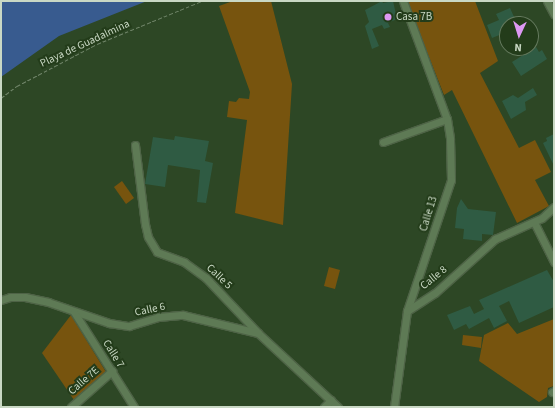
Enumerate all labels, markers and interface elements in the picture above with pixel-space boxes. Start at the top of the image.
place label: Casa 7B [396,10,432,24]
marker: Casa 7B [383,12,393,22]
north arrow [499,16,539,56]
street label: Playa de Guadalmina [38,17,132,71]
text: N [514,40,522,55]
street label: Calle 13 [417,195,441,233]
street label: Calle 5 [203,262,235,292]
street label: Calle 8 [418,263,450,293]
street label: Calle 6 [134,300,166,320]
street label: Calle 7 [99,338,127,370]
street label: Calle 7E [66,364,102,398]

